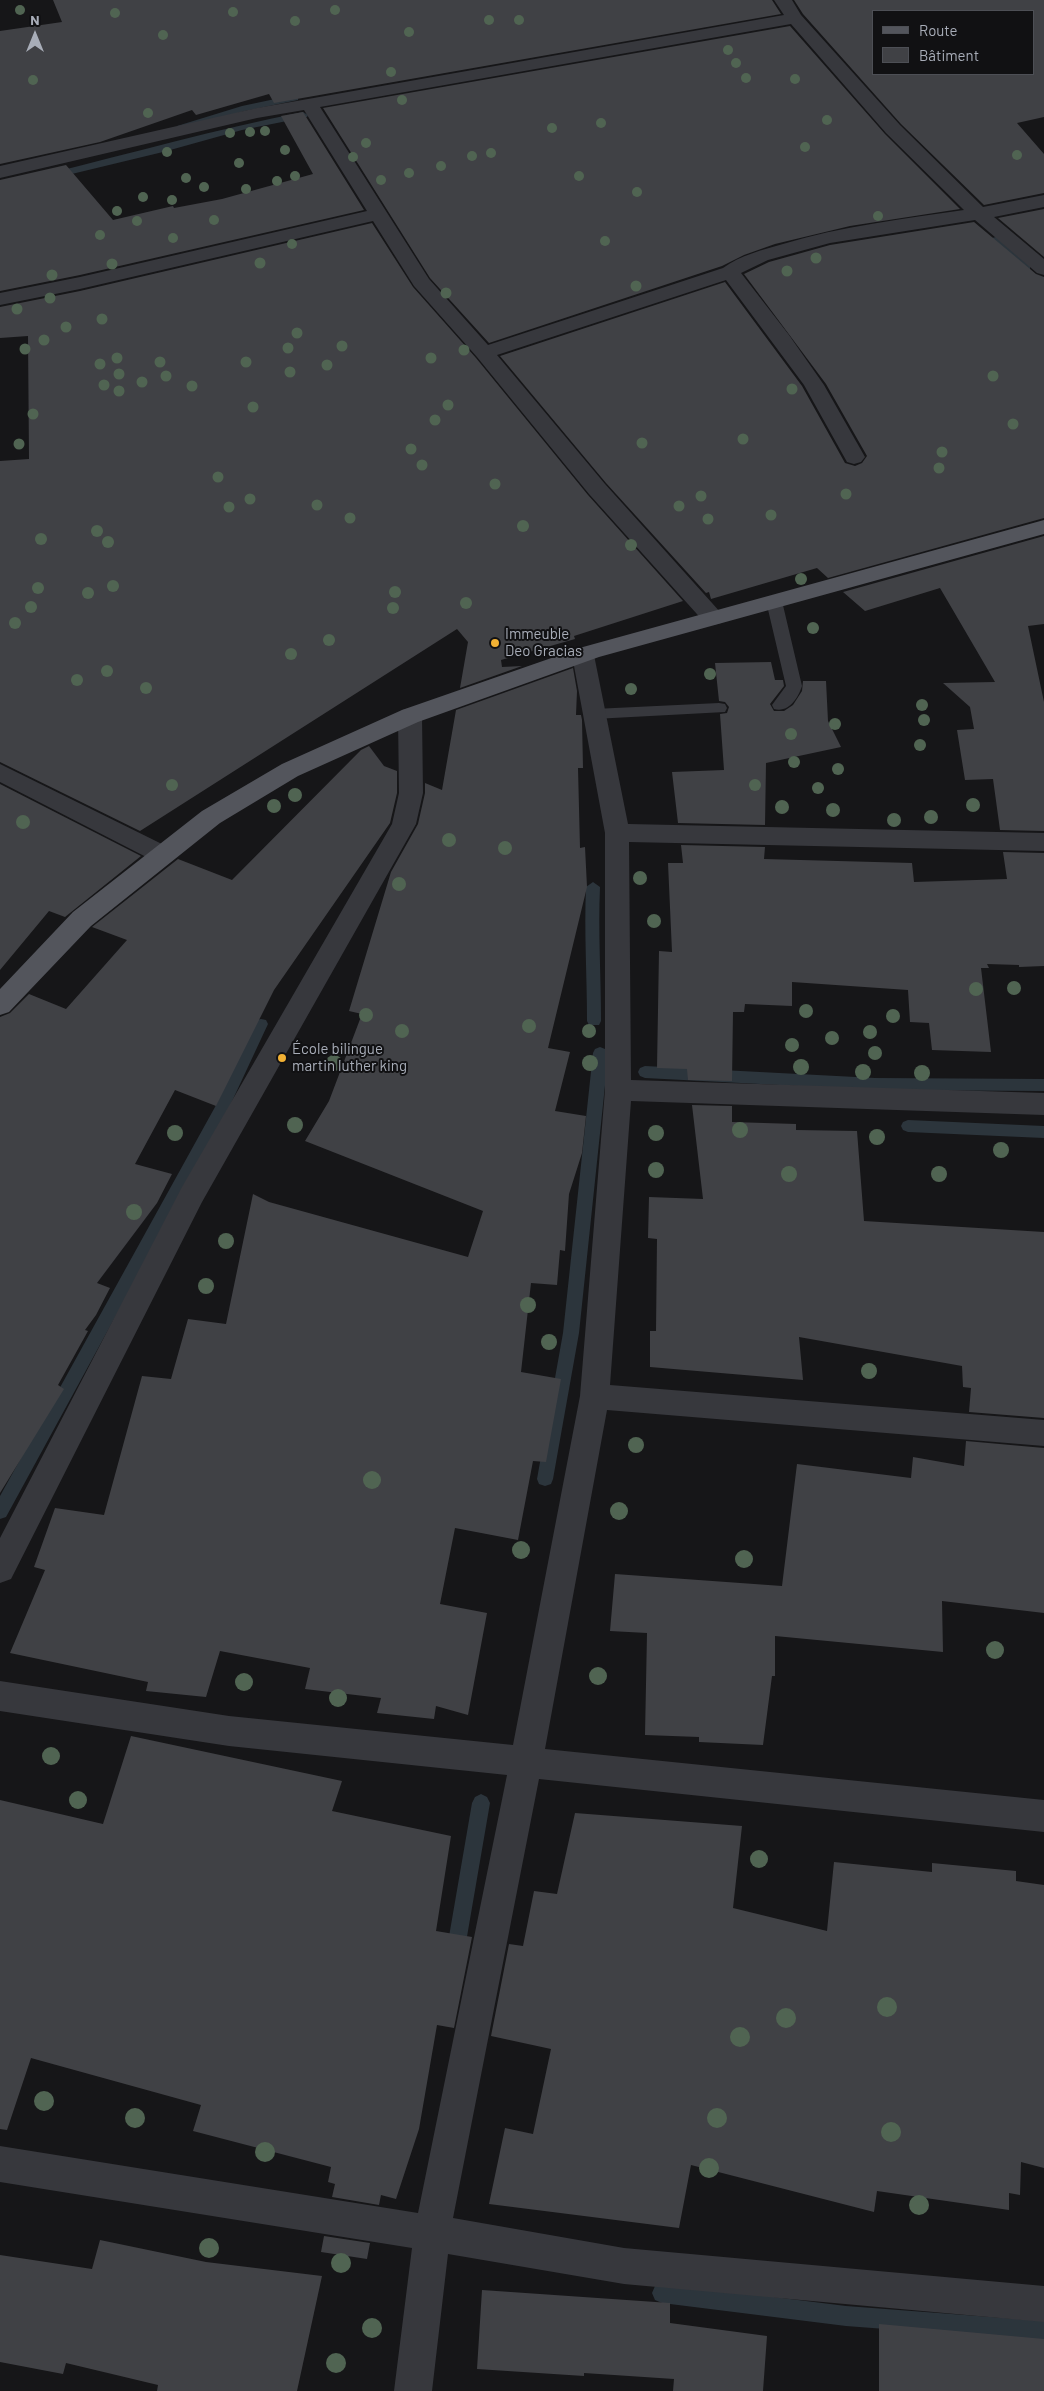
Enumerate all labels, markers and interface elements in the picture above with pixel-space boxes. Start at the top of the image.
north arrow [10,10,60,60]
legend [872,10,1034,75]
text: N [30,11,40,28]
text: Route [919,21,958,39]
text: Bâtiment [919,46,979,64]
place label: Immeuble Deo Gracias [505,625,582,660]
marker: Immeuble Deo Gracias [489,637,501,649]
place label: École bilingue martin luther king [292,1040,407,1075]
marker: École bilingue martin luther king [276,1052,288,1064]

